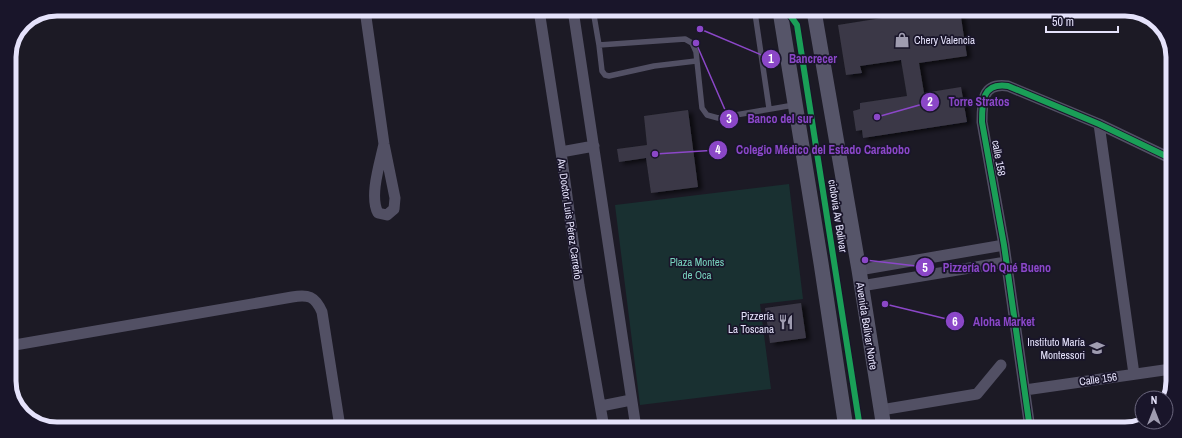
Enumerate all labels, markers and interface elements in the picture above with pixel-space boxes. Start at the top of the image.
scale bar [1046,8,1118,34]
text: 50 m [1052,14,1074,30]
shop icon: Chery Valencia [893,31,911,49]
place label: Chery Valencia [914,33,975,47]
callout: Bancrecer [761,47,845,71]
text: 1 [768,51,774,67]
text: Bancrecer [789,51,837,67]
callout: Torre Stratos [920,90,1017,114]
text: 2 [927,94,933,110]
text: Torre Stratos [948,94,1010,110]
callout: Banco del sur [719,107,821,131]
text: 3 [726,111,732,127]
text: Banco del sur [747,111,813,127]
callout: Colegio Médico del Estado Carabobo [708,138,918,162]
street label: calle 158 [989,139,1009,177]
text: 4 [715,142,721,158]
text: Colegio Médico del Estado Carabobo [736,142,910,158]
street label: Av. Doctor Luis Pérez Carreño [554,157,585,280]
street label: ciclovia Av Bolivar [825,179,851,253]
park label: Plaza Montes de Oca [670,255,725,282]
callout: Pizzería Oh Qué Bueno [915,255,1059,279]
text: 5 [922,260,928,276]
text: Pizzería Oh Qué Bueno [943,260,1051,276]
street label: Avenida Bolívar Norte [853,280,881,371]
place label: Pizzería La Toscana [728,309,774,336]
callout: Aloha Market [945,309,1043,333]
restaurant icon: Pizzería La Toscana [777,313,795,331]
text: 6 [952,314,958,330]
text: Aloha Market [973,314,1036,330]
place label: Instituto María Montessori [1027,335,1085,362]
school or university icon: Instituto María Montessori [1088,339,1106,357]
street label: Calle 156 [1078,369,1118,389]
north arrow [1134,390,1174,430]
text: N [1151,393,1157,407]

